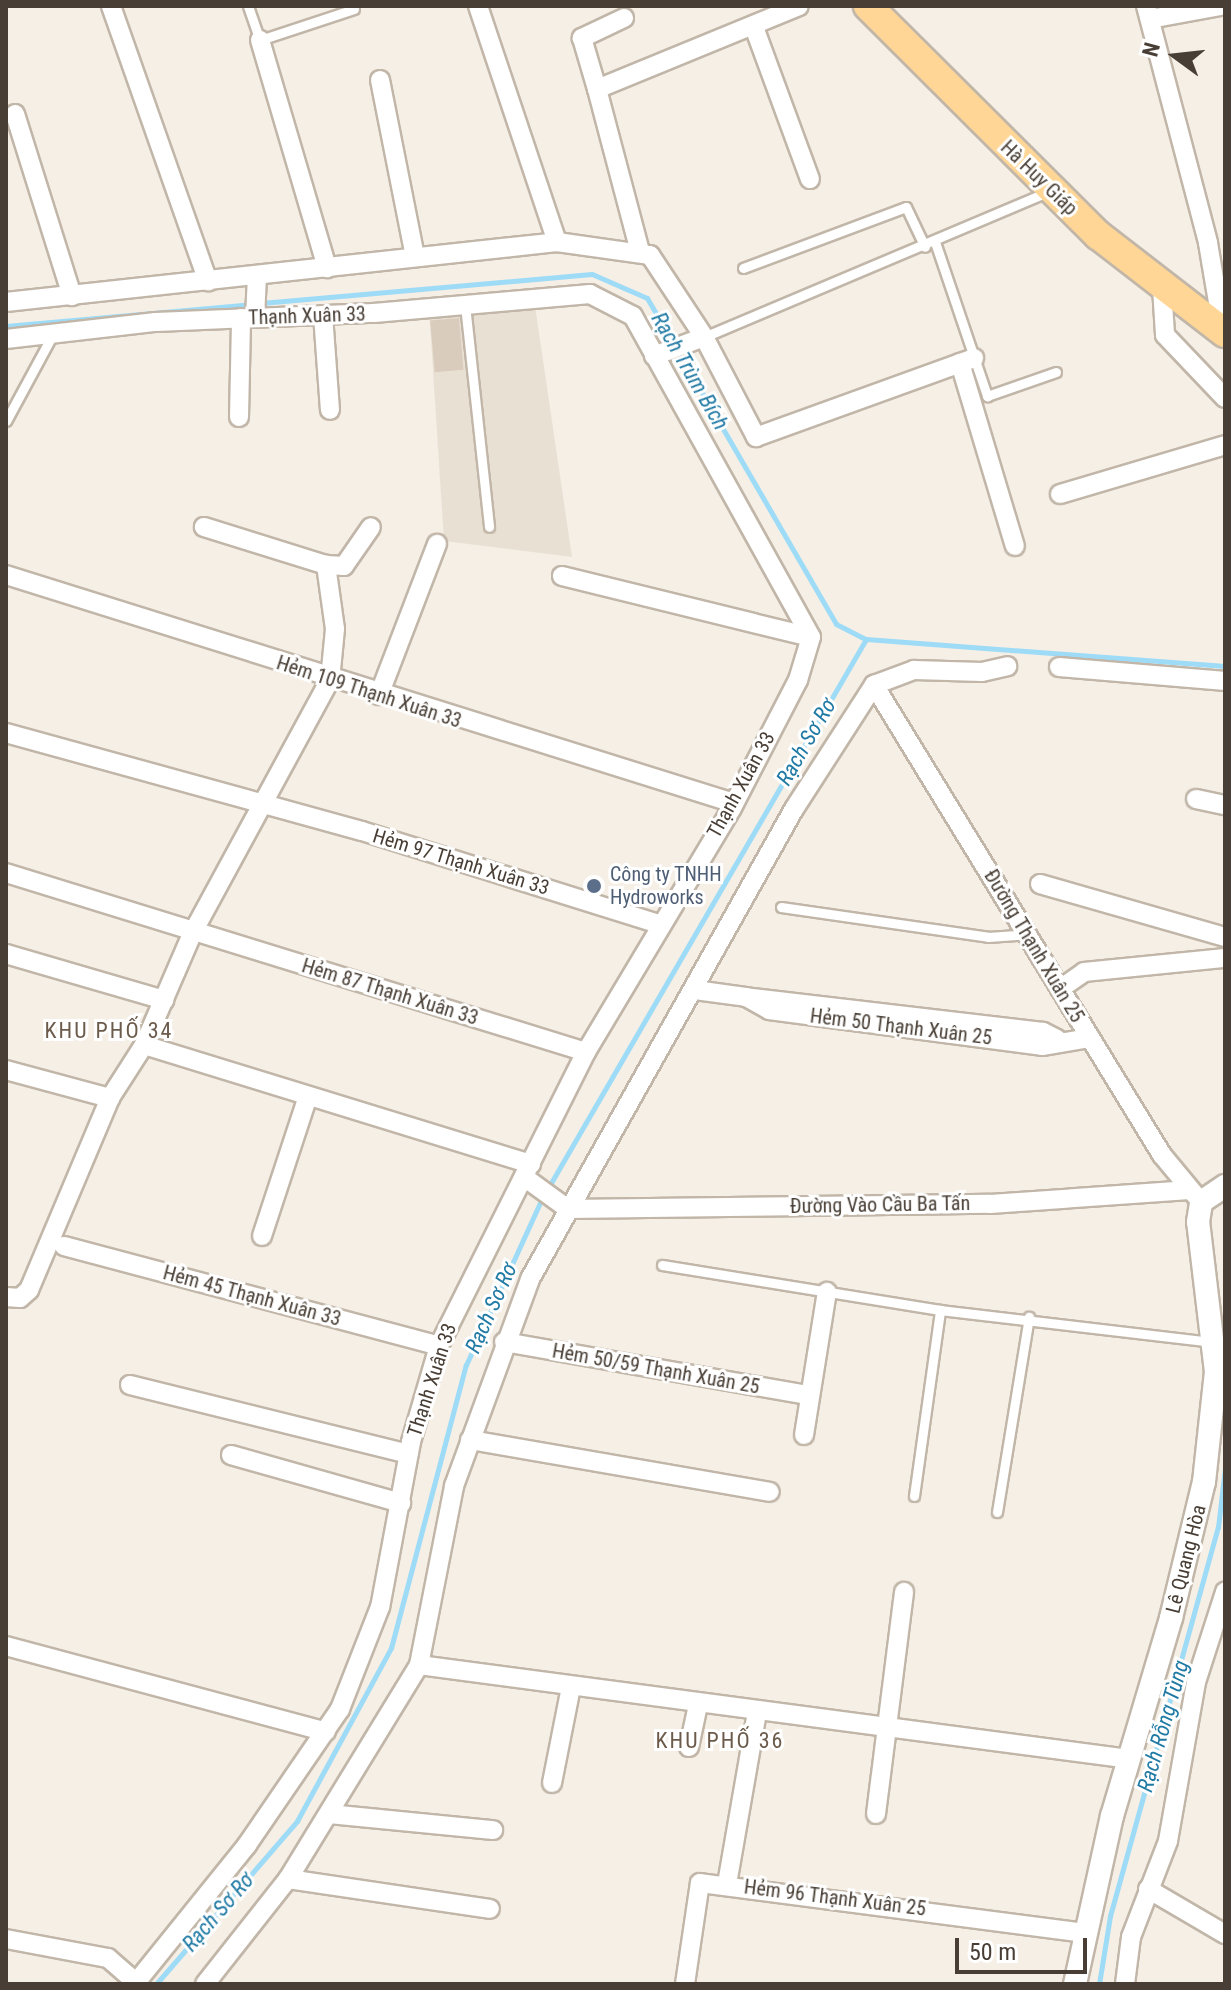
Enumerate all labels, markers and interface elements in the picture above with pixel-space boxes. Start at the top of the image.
north arrow [1135,16,1215,96]
text: N [1138,40,1165,59]
street label: Hà Huy Giáp [996,136,1082,220]
street label: Thạnh Xuân 33 [248,302,366,330]
water label: Rạch Trùm Bích [646,307,734,435]
street label: Hẻm 109 Thạnh Xuân 33 [273,651,465,733]
water label: Rạch Sơ Rơ [771,694,841,790]
street label: Thạnh Xuân 33 [702,728,780,842]
street label: Hẻm 97 Thạnh Xuân 33 [370,824,552,900]
place label: Công ty TNHH Hydroworks [610,862,722,909]
street label: Đường Thạnh Xuân 25 [979,865,1089,1027]
marker: Công ty TNHH Hydroworks [585,877,603,895]
street label: Hẻm 87 Thạnh Xuân 33 [299,954,481,1030]
street label: Hẻm 50 Thạnh Xuân 25 [809,1004,993,1050]
district label: KHU PHỐ 34 [45,1018,173,1044]
street label: Đường Vào Cầu Ba Tấn [789,1191,971,1219]
water label: Rạch Sơ Rơ [460,1259,522,1357]
street label: Hẻm 45 Thạnh Xuân 33 [160,1261,344,1331]
street label: Thạnh Xuân 33 [402,1320,462,1440]
street label: Hẻm 50/59 Thạnh Xuân 25 [550,1339,762,1399]
street label: Lê Quang Hòa [1161,1502,1211,1616]
water label: Rạch Rỗng Tùng [1132,1657,1194,1795]
district label: KHU PHỐ 36 [656,1728,784,1754]
water label: Rạch Sơ Rơ [177,1867,259,1957]
street label: Hẻm 96 Thạnh Xuân 25 [743,1875,927,1921]
scale bar [959,1922,1091,1972]
text: 50 m [969,1938,1016,1966]

